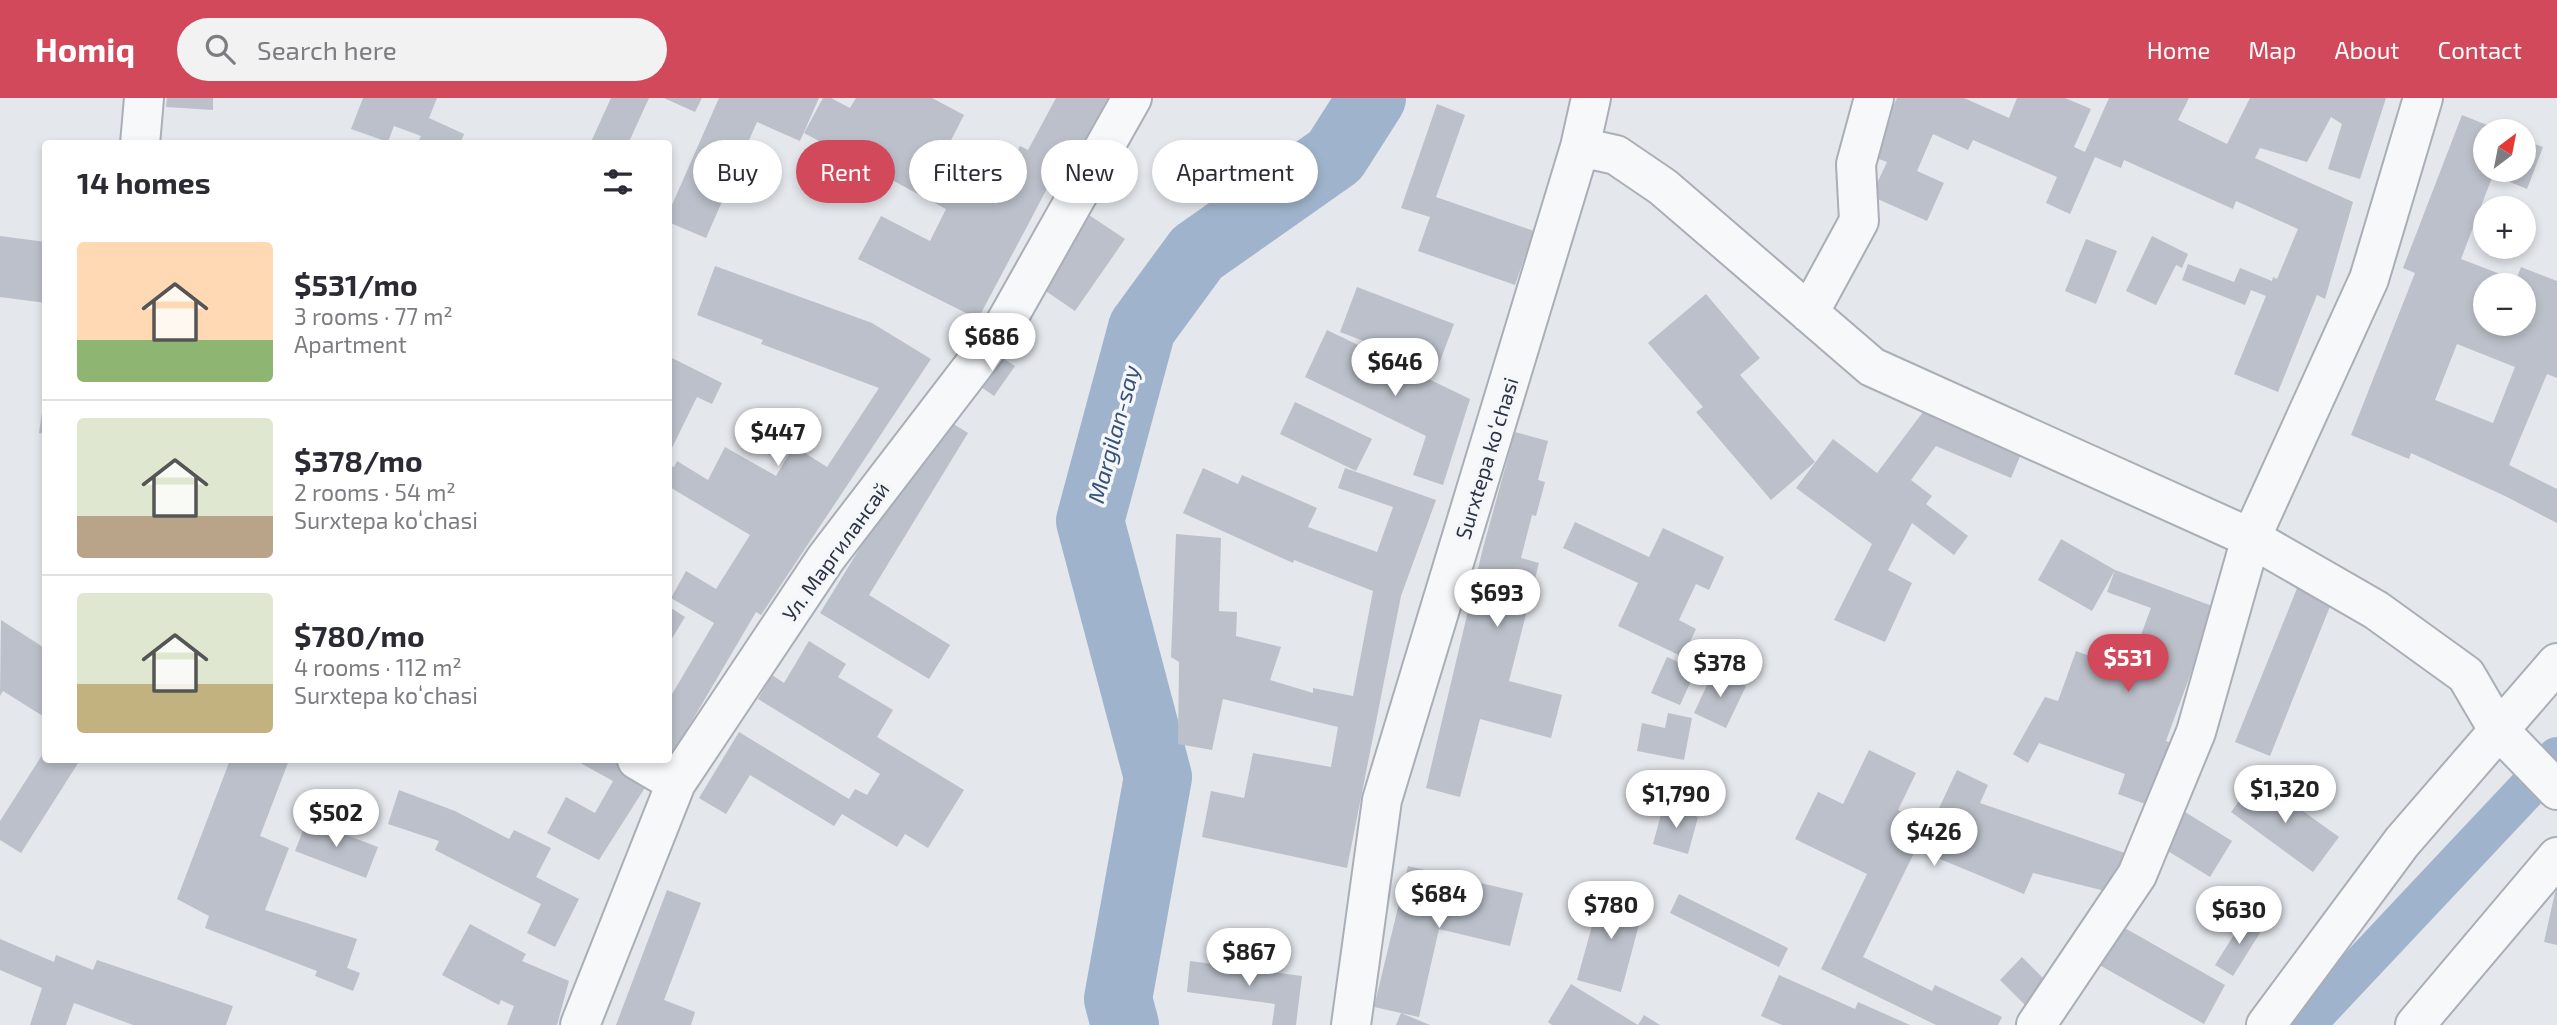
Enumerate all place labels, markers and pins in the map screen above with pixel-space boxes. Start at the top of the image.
pin: $686 [951,314,1033,373]
pin: $646 [1354,338,1436,398]
pin: $447 [737,408,819,468]
pin: $693 [1456,570,1538,629]
pin: $531 [2087,634,2169,694]
pin: $378 [1679,640,1761,699]
pin: $1,320 [2228,766,2342,825]
pin: $1,790 [1619,770,1733,830]
pin: $502 [295,790,377,849]
pin: $426 [1893,808,1975,868]
pin: $684 [1398,870,1480,930]
pin: $780 [1570,882,1652,941]
pin: $630 [2198,886,2280,946]
pin: $867 [1208,928,1290,988]

